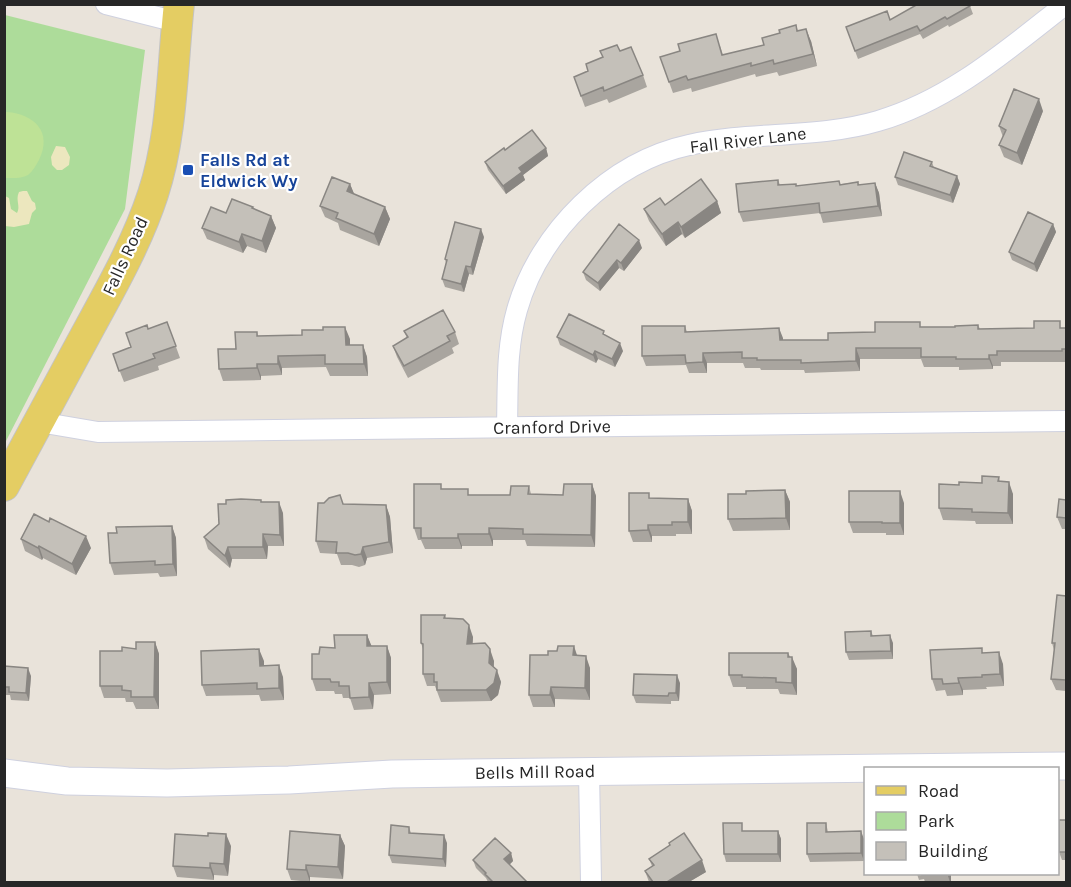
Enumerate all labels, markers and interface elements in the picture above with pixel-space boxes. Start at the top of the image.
street label: Fall River Lane [689,122,807,158]
place label: Falls Rd at Eldwick Wy [200,149,297,192]
marker: Falls Rd at Eldwick Wy [181,163,195,177]
street label: Falls Road [97,213,153,299]
street label: Cranford Drive [493,415,611,439]
street label: Bells Mill Road [474,760,596,784]
legend [864,767,1059,875]
text: Road [918,780,959,802]
text: Park [918,810,955,832]
text: Building [918,840,988,862]

